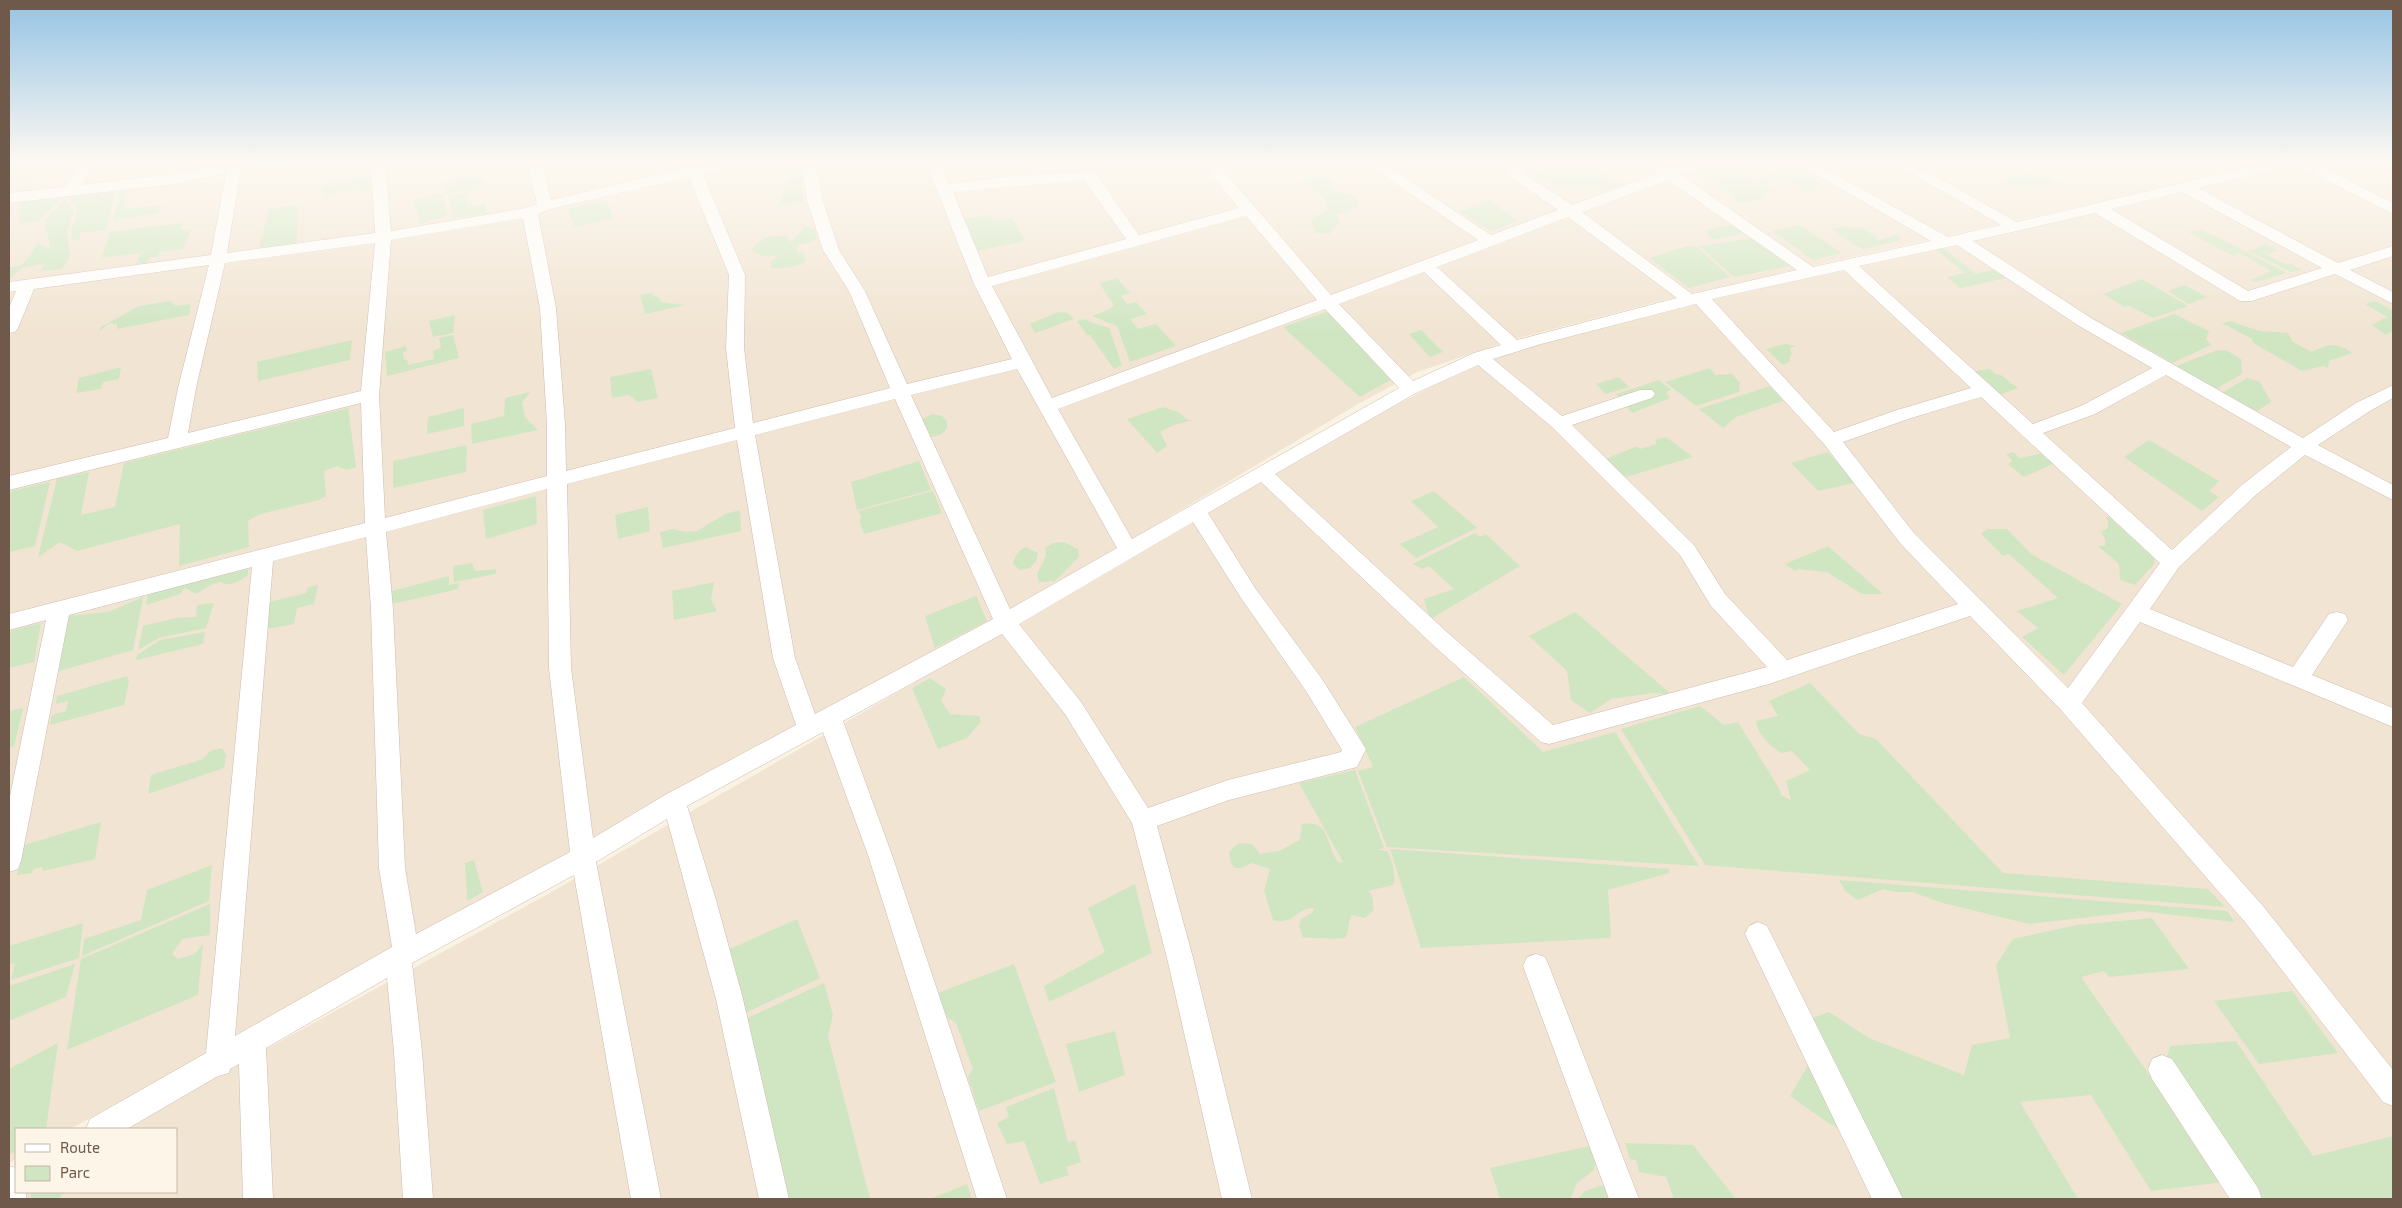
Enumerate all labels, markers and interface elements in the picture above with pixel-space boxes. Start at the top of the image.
legend [15,1128,178,1193]
text: Route [60,1138,100,1156]
text: Parc [60,1163,90,1181]

